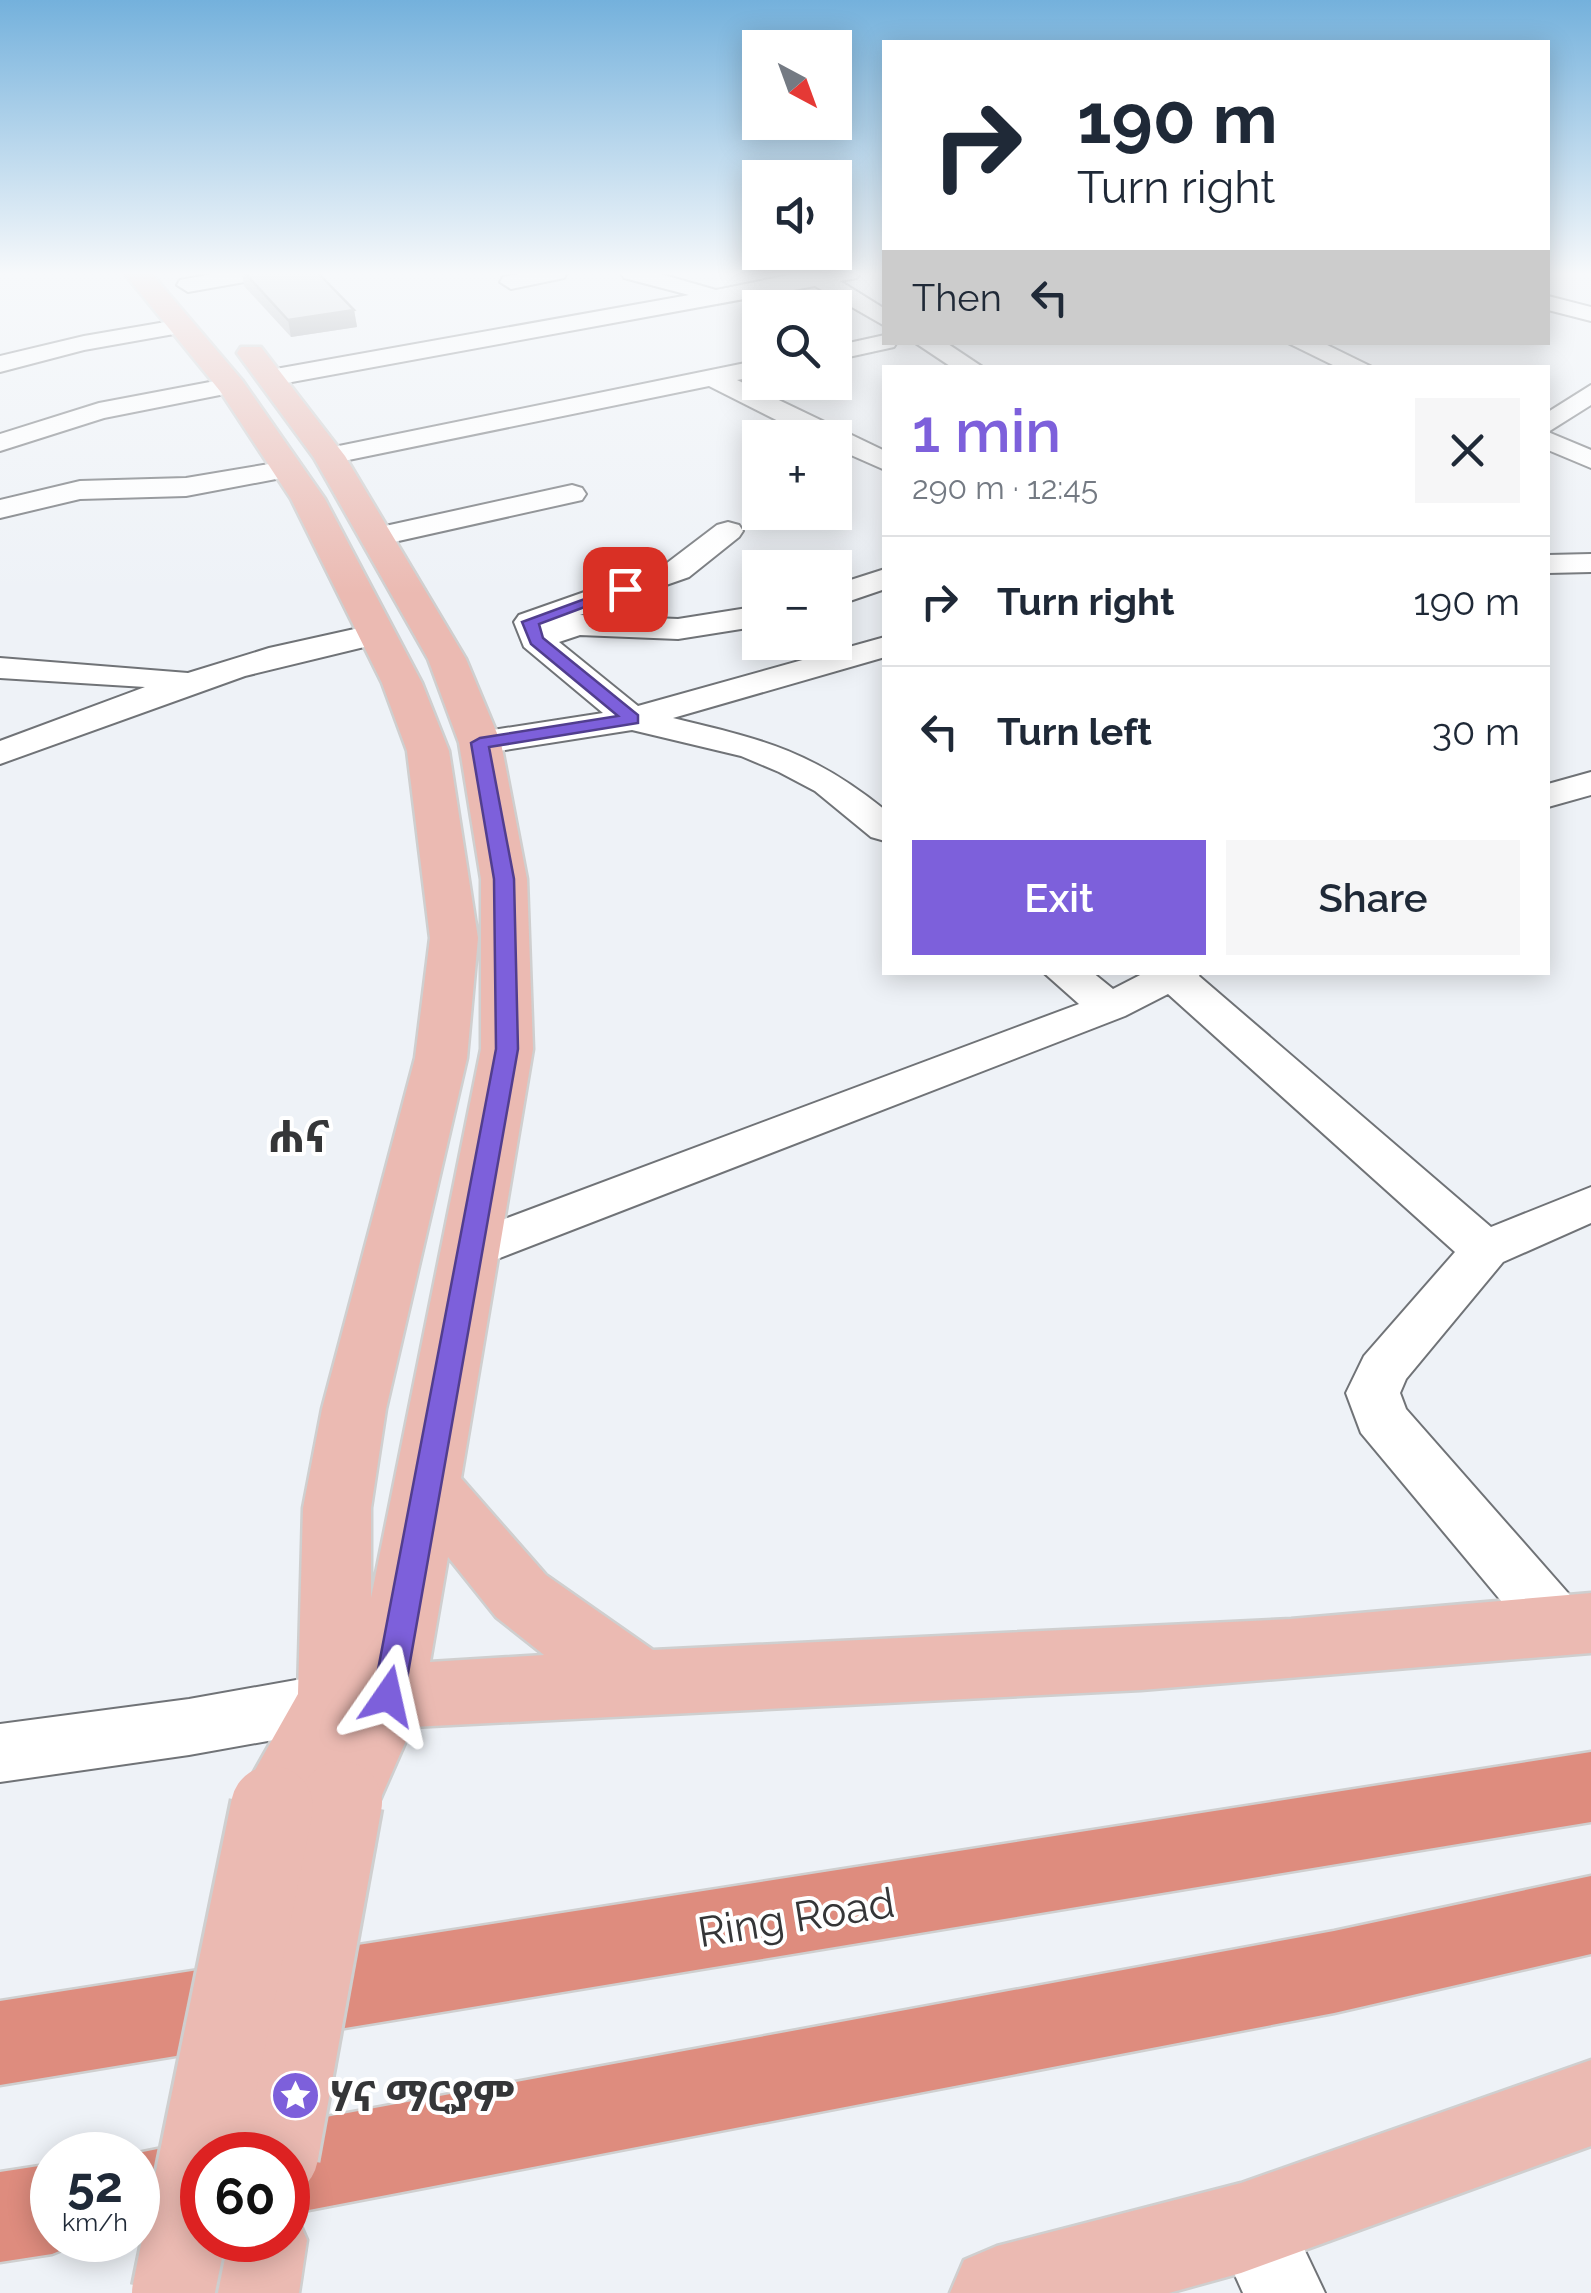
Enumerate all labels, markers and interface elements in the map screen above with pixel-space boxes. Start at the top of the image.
north arrow [742,30,852,140]
map controls [742,30,852,660]
text: 190 m [1077,77,1278,159]
icon: right [912,80,1042,210]
button: sound [742,160,852,270]
text: Turn right [1077,161,1275,214]
icon: left [1022,270,1077,325]
text: Then [912,275,1002,320]
button: search [742,290,852,400]
text: 1 min [912,396,1061,466]
button: close [1415,398,1520,503]
button: + [742,420,852,530]
text: 290 m · 12:45 [912,469,1098,506]
pin [583,547,668,632]
button: − [742,550,852,660]
icon: arrive [598,562,653,617]
icon: right [912,574,967,629]
text: Turn right [997,579,1174,624]
text: 190 m [1414,579,1520,624]
icon: left [912,704,967,759]
text: Turn left [997,709,1152,754]
text: 30 m [1432,709,1520,754]
button: Exit [912,840,1206,955]
button: Share [1226,840,1520,955]
district label: ሐና [268,1110,330,1163]
position arrow [336,1644,440,1748]
street label: Ring Road [694,1878,898,1957]
place icon: ሃና ማርያም [269,2070,321,2122]
place label: ሃና ማርያም [330,2072,515,2121]
speed limit sign: 60 [180,2132,310,2262]
text: 52 [67,2155,123,2214]
text: km/h [62,2207,128,2237]

